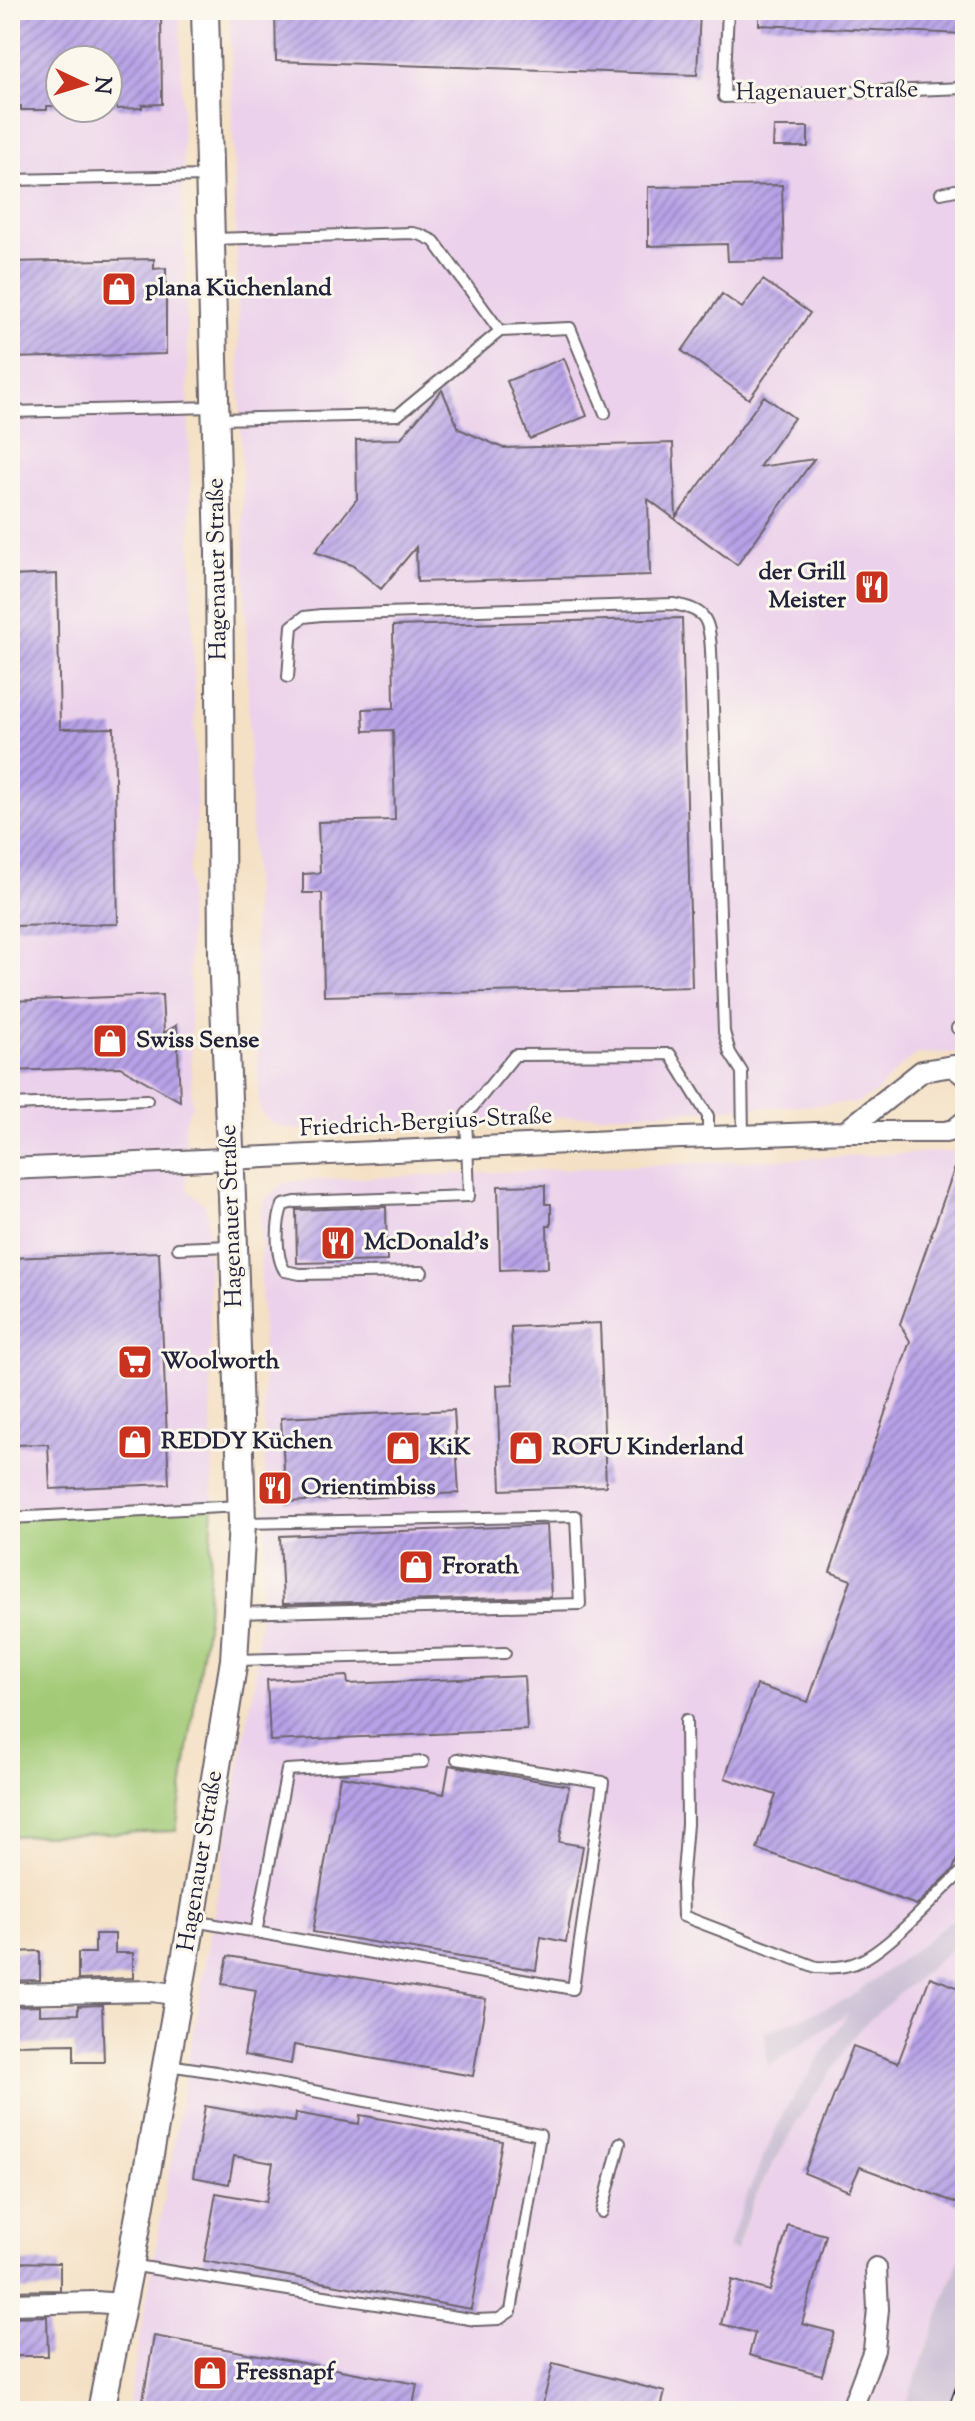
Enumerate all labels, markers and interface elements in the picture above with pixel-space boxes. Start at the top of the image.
north arrow [44,44,124,124]
street label: Hagenauer Straße [735,73,919,111]
text: N [84,75,118,95]
shop icon: plana Küchenland [100,270,138,308]
place label: plana Küchenland [145,272,332,306]
street label: Hagenauer Straße [199,477,237,661]
place label: der Grill Meister [759,556,847,618]
restaurant icon: der Grill Meister [853,568,891,606]
shop icon: Swiss Sense [91,1022,129,1060]
place label: Swiss Sense [136,1024,259,1058]
street label: Friedrich-Bergius-Straße [299,1099,553,1147]
street label: Hagenauer Straße [212,1124,252,1308]
restaurant icon: McDonald's [319,1224,357,1262]
place label: McDonald's [364,1226,489,1260]
supermarket icon: Woolworth [116,1343,154,1381]
place label: Woolworth [161,1345,280,1379]
shop icon: REDDY Küchen [116,1423,154,1461]
place label: REDDY Küchen [161,1425,333,1459]
shop icon: KiK [384,1429,422,1467]
shop icon: ROFU Kinderland [507,1429,545,1467]
place label: KiK [429,1431,471,1465]
place label: ROFU Kinderland [552,1431,744,1465]
restaurant icon: Orientimbiss [256,1469,294,1507]
place label: Orientimbiss [301,1471,436,1505]
shop icon: Frorath [397,1548,435,1586]
place label: Frorath [442,1550,520,1584]
street label: Hagenauer Straße [170,1768,232,1954]
shop icon: Fressnapf [191,2354,229,2392]
place label: Fressnapf [236,2356,336,2390]

